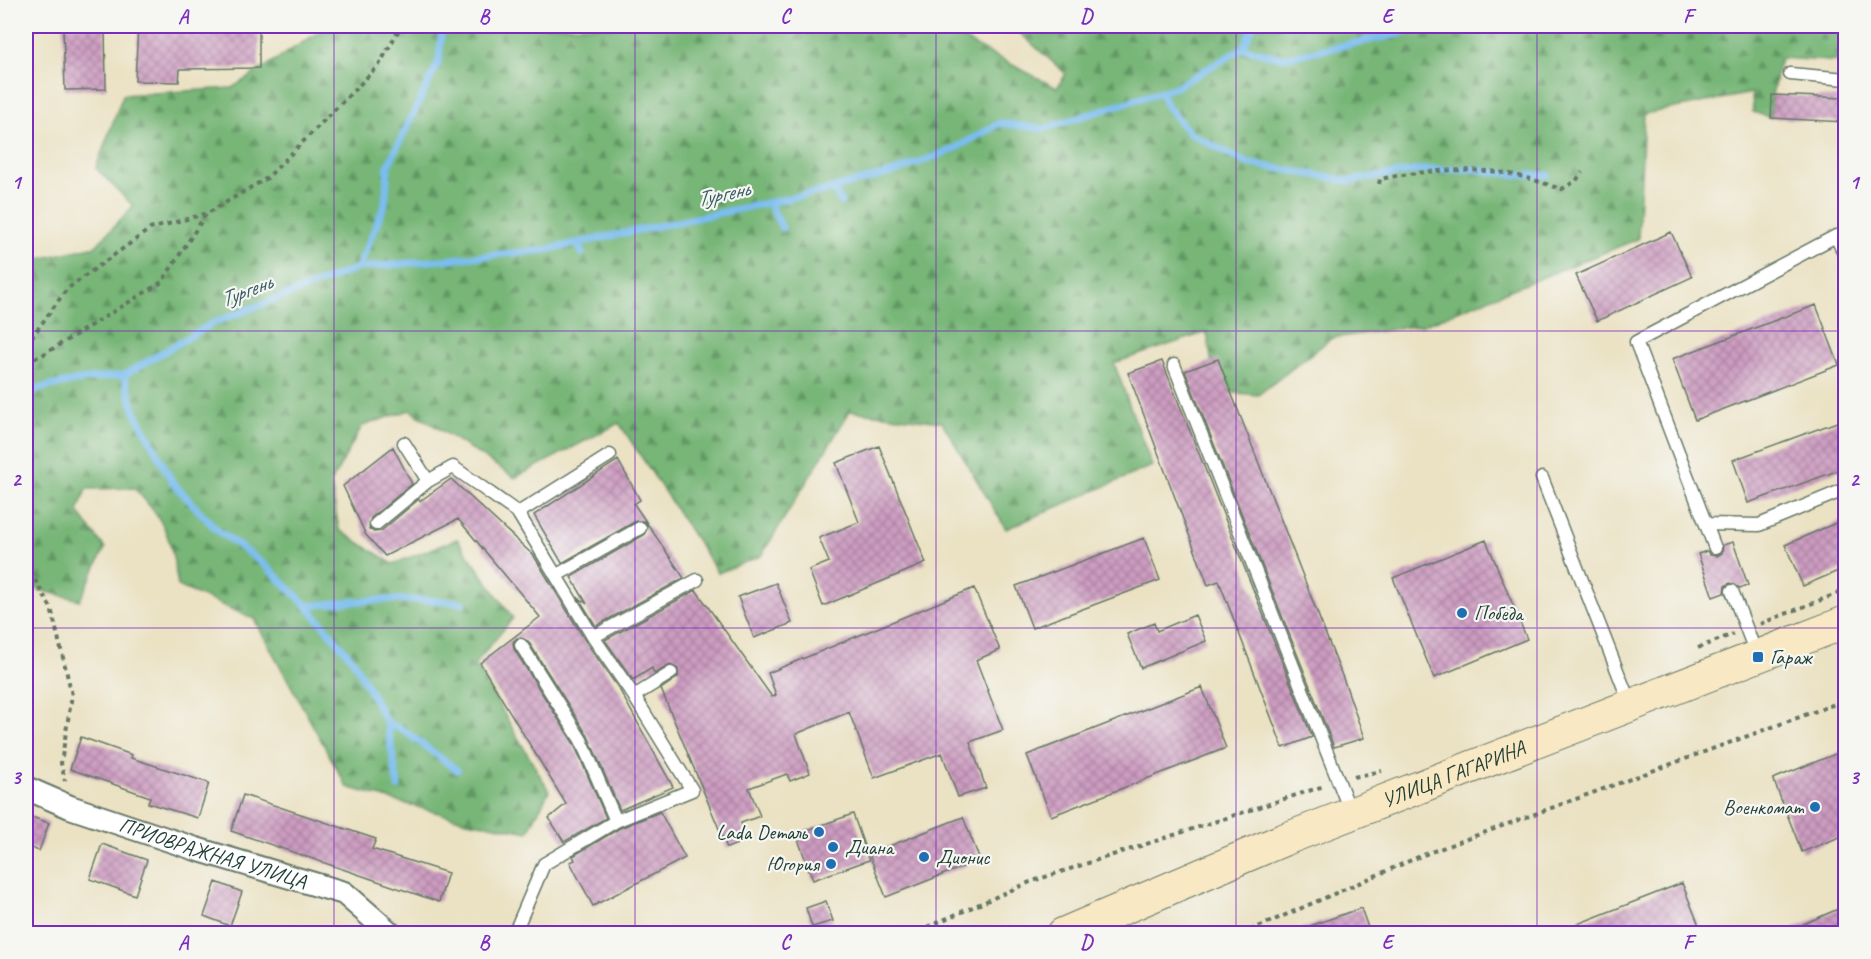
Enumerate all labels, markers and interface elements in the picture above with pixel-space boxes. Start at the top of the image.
text: A [178,4,190,29]
text: B [479,4,491,29]
text: C [780,4,792,29]
text: D [1080,4,1094,29]
text: E [1382,4,1396,29]
text: F [1683,4,1697,29]
text: 1 [12,170,23,195]
text: 1 [1850,170,1861,195]
water label: Тургень [694,174,754,213]
water label: Тургень [216,268,278,314]
text: 2 [12,467,23,492]
text: 2 [1850,467,1861,492]
place label: Победа [1474,600,1525,626]
marker: Победа [1455,606,1469,620]
place label: Гараж [1770,644,1814,670]
marker: Гараж [1751,650,1765,664]
street label: УЛИЦА ГАГАРИНА [1378,734,1530,813]
text: 3 [12,765,23,790]
text: 3 [1850,765,1861,790]
place label: Военкомат [1723,794,1804,820]
marker: Военкомат [1808,800,1822,814]
street label: ПРИОВРАЖНАЯ УЛИЦА [116,811,310,894]
place label: Lada Dеталь [716,819,809,845]
marker: Lada Dеталь [812,825,826,839]
place label: Диана [845,834,896,860]
marker: Диана [826,840,840,854]
place label: Дионис [936,844,991,870]
marker: Дионис [917,850,931,864]
place label: Югория [767,851,821,877]
marker: Югория [824,857,838,871]
text: A [178,930,190,955]
text: B [479,930,491,955]
text: C [780,930,792,955]
text: D [1080,930,1094,955]
text: E [1382,930,1396,955]
text: F [1683,930,1697,955]

